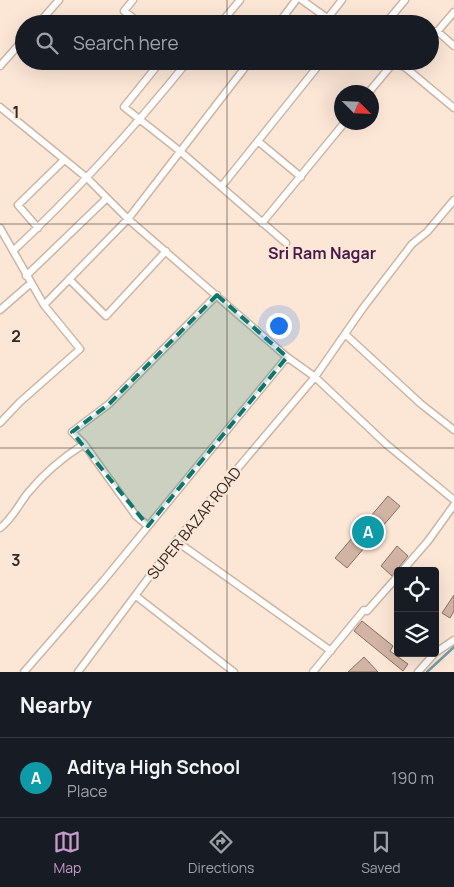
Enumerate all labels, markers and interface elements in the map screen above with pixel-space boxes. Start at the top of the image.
search box [15,15,439,70]
icon: search [33,29,61,57]
text: Search here [73,30,179,56]
north arrow [334,85,379,130]
text: 1 [12,101,20,123]
district label: Sri Ram Nagar [268,242,376,264]
your location [266,313,292,339]
text: 2 [11,325,21,347]
street label: SUPER BAZAR ROAD [142,462,246,584]
pin: A [352,513,384,551]
text: 3 [11,549,21,571]
map controls [394,567,439,657]
button: locate [394,567,439,612]
button: layers [394,612,439,657]
text: Nearby [20,691,92,719]
text: Aditya High School [67,754,240,780]
text: A [31,767,41,789]
text: 190 m [391,767,434,789]
text: Place [67,780,107,802]
tab: Map [53,828,81,877]
tab: Directions [188,828,254,877]
tab: Saved [361,828,401,877]

